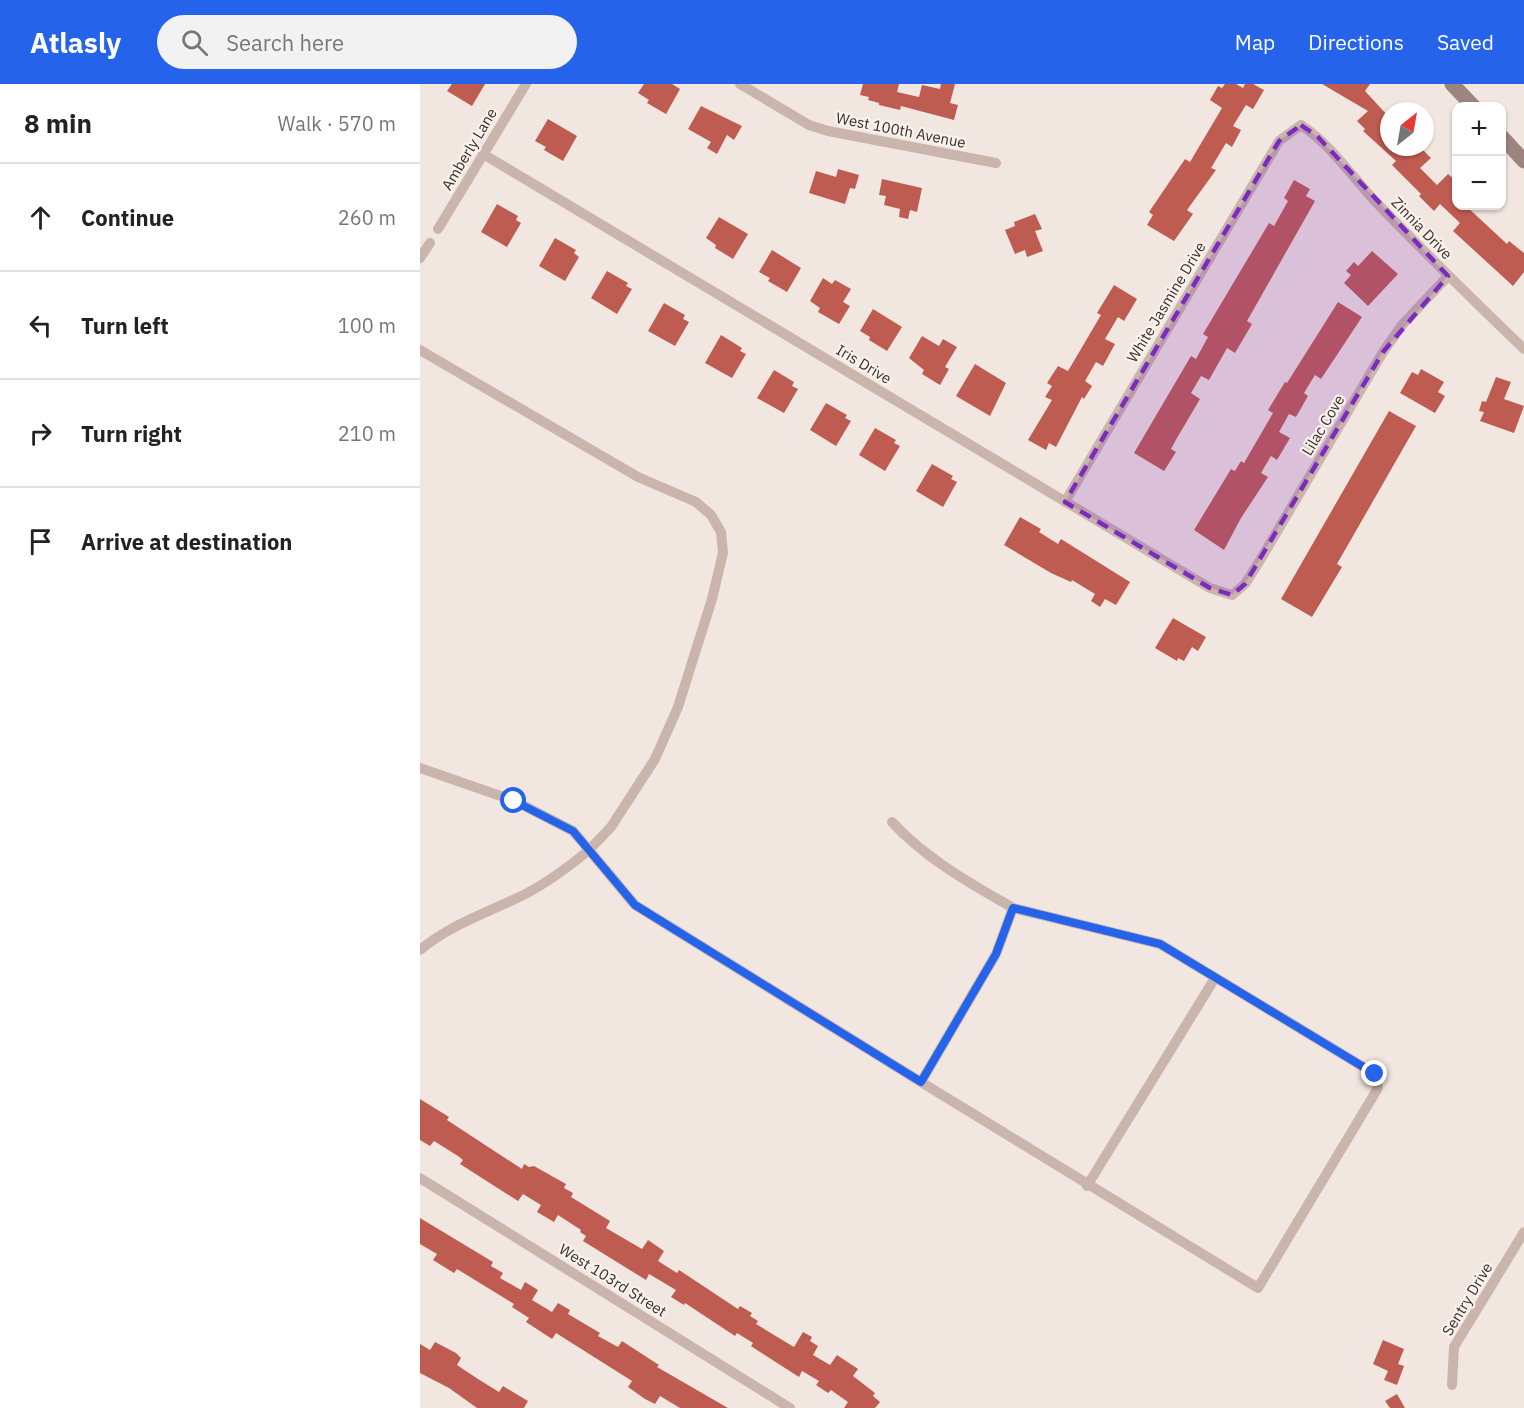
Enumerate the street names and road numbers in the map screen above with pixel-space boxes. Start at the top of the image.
street label: Amberly Lane [437,105,501,193]
street label: West 100th Avenue [834,108,968,152]
street label: Zinnia Drive [1388,193,1456,263]
street label: White Jasmine Drive [1122,238,1210,366]
street label: Iris Drive [833,340,895,388]
street label: Lilac Cove [1297,391,1349,459]
street label: West 103rd Street [556,1239,670,1321]
street label: Sentry Drive [1438,1259,1496,1339]

